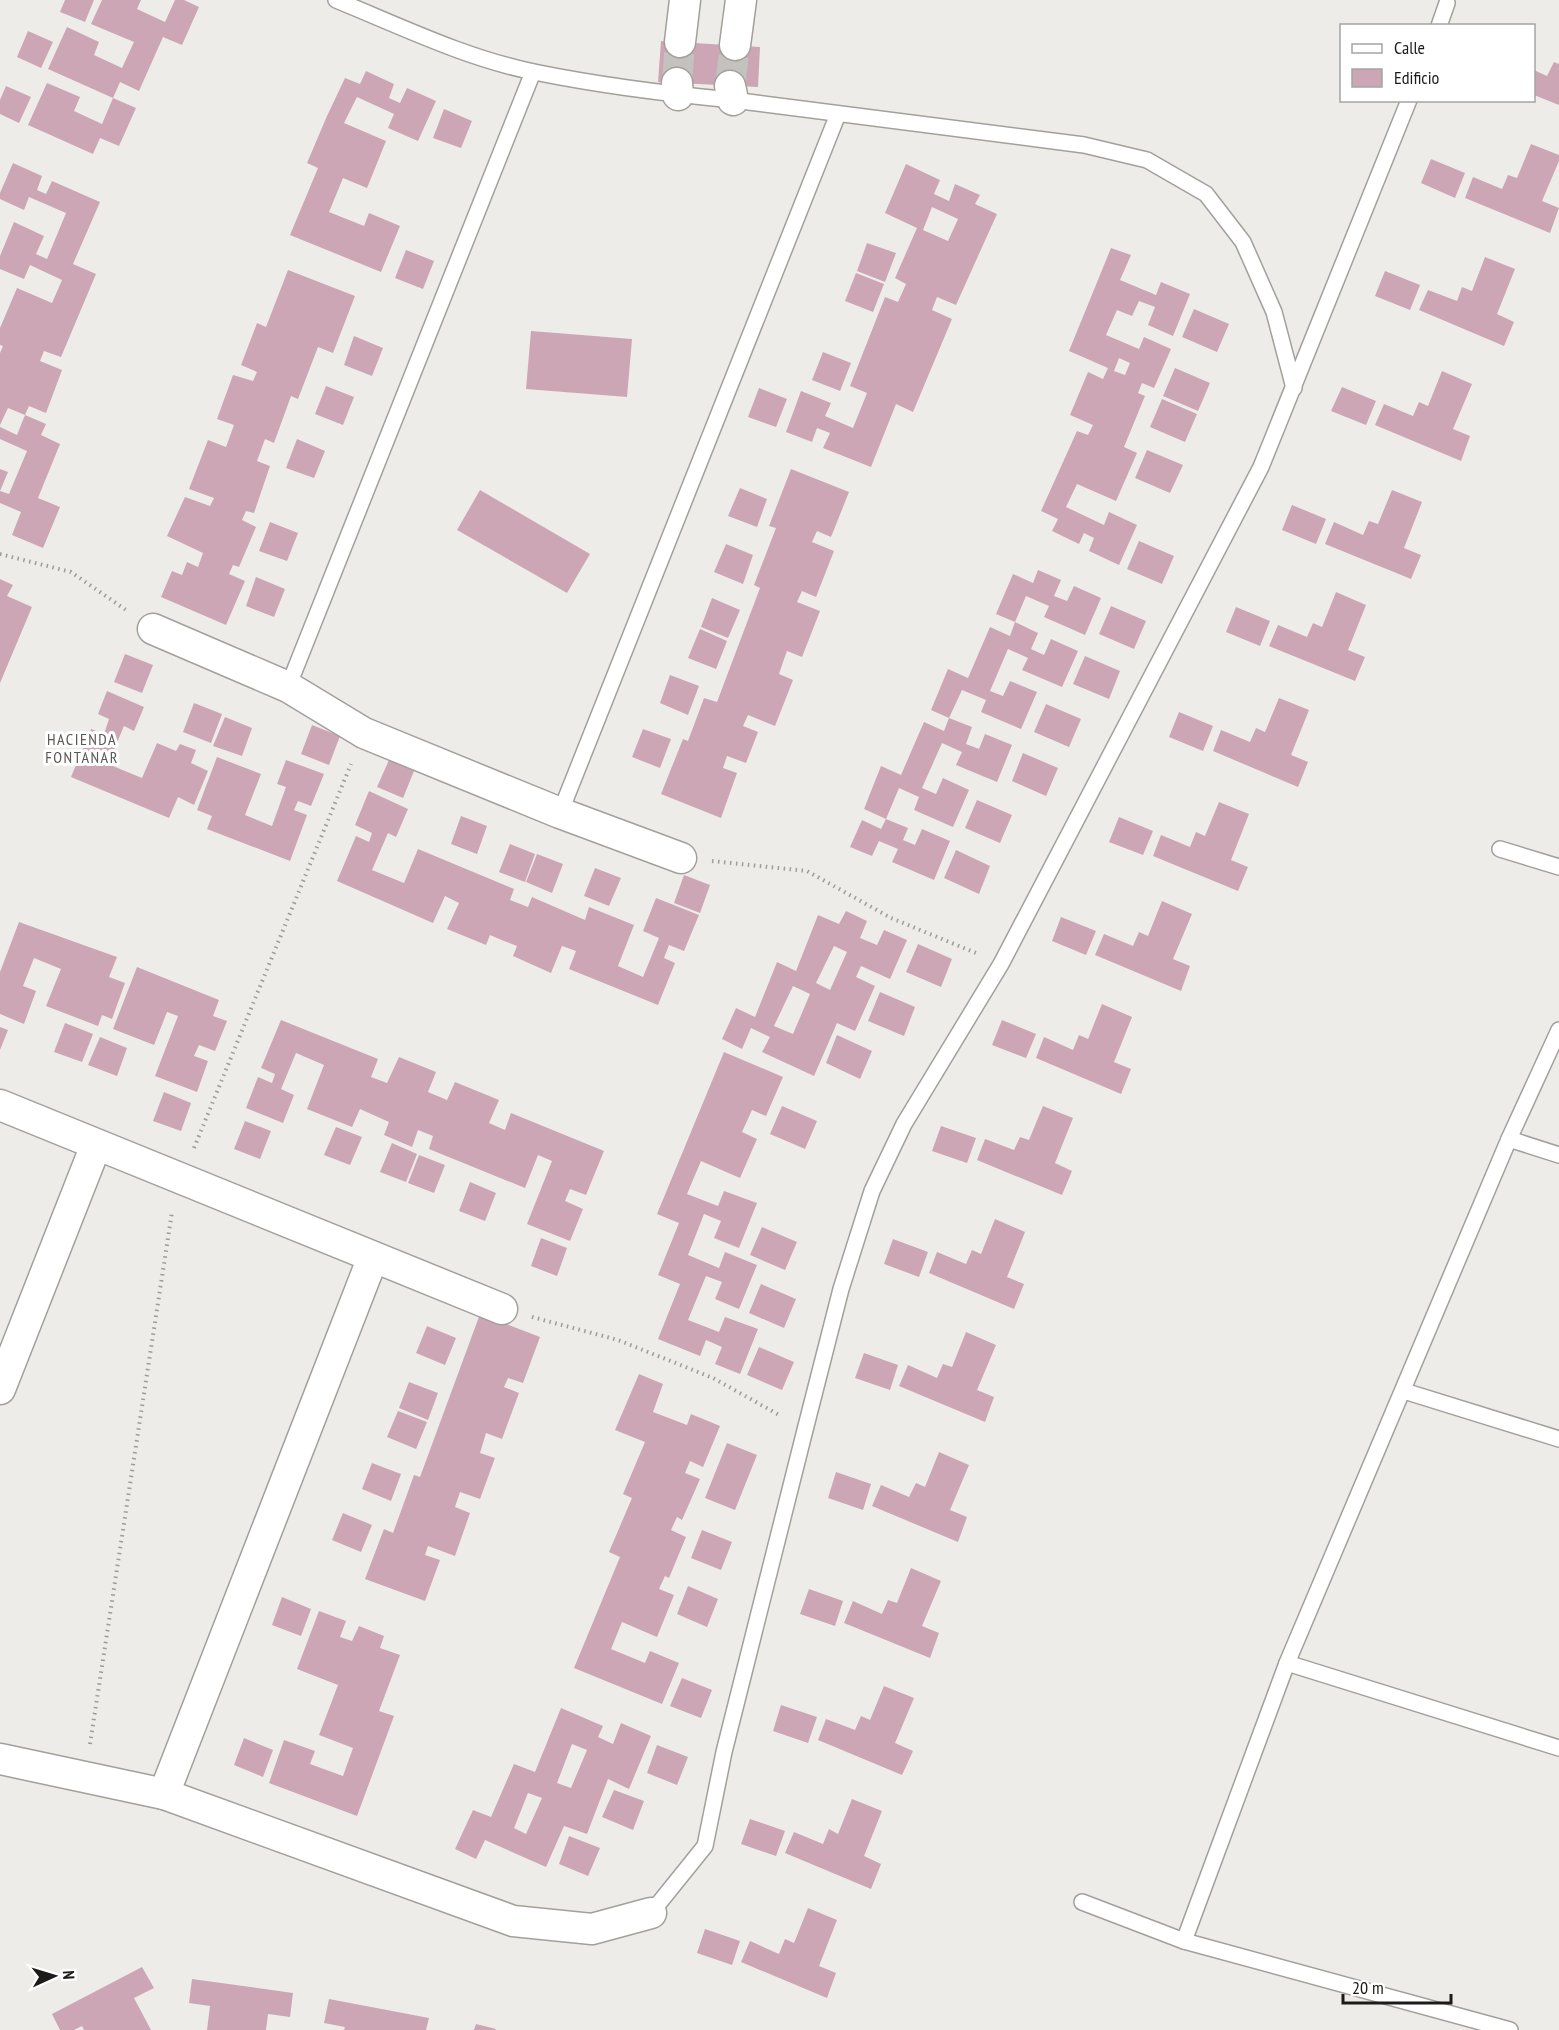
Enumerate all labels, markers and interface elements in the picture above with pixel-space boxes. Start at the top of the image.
legend [1340,24,1535,102]
text: Calle [1394,36,1425,59]
text: Edificio [1394,66,1440,89]
district label: HACIENDA FONTANAR [45,729,119,767]
north arrow [24,1946,84,2006]
scale bar [1343,1967,1451,2005]
text: N [59,1970,79,1980]
text: 20 m [1352,1976,1384,1999]

